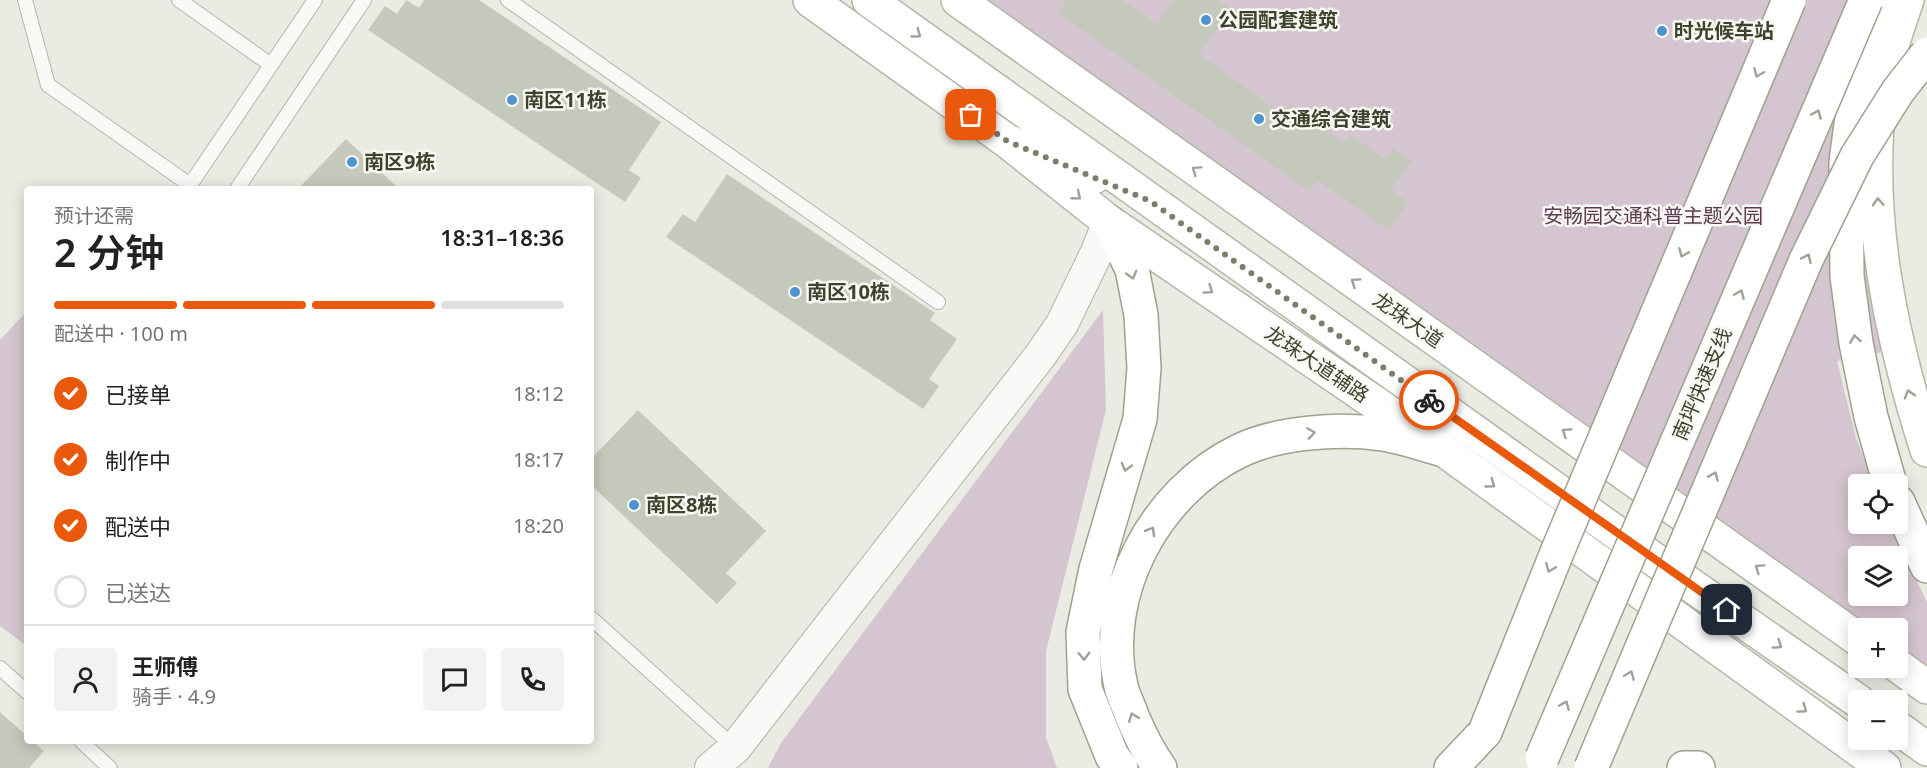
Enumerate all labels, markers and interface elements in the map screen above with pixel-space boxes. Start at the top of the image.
place label: 公园配套建筑 [1218,6,1338,33]
marker: 公园配套建筑 [1199,13,1213,27]
place label: 时光候车站 [1674,17,1774,44]
marker: 时光候车站 [1655,24,1669,38]
one-way arrow [910,27,921,38]
one-way arrow [1753,67,1765,78]
place label: 南区11栋 [524,86,607,113]
pin [945,89,996,140]
marker: 南区11栋 [505,93,519,107]
icon: bag [954,98,987,131]
place label: 交通综合建筑 [1271,105,1391,132]
one-way arrow [1810,110,1822,121]
marker: 交通综合建筑 [1252,112,1266,126]
place label: 南区9栋 [364,148,435,175]
marker: 南区9栋 [345,155,359,169]
one-way arrow [1192,166,1203,177]
one-way arrow [1070,189,1081,200]
one-way arrow [1871,197,1884,206]
text: 预计还需 [54,202,134,229]
park label: 安畅园交通科普主题公园 [1543,202,1763,229]
text: 18:31–18:36 [440,222,564,252]
text: 2 分钟 [54,225,164,278]
one-way arrow [1678,247,1690,258]
one-way arrow [1799,254,1811,265]
one-way arrow [1125,270,1138,280]
place label: 南区10栋 [807,278,890,305]
one-way arrow [1351,279,1362,290]
one-way arrow [1202,283,1213,294]
marker: 南区10栋 [788,285,802,299]
street label: 龙珠大道 [1368,286,1449,354]
one-way arrow [1733,289,1745,300]
street label: 龙珠大道辅路 [1260,319,1375,408]
text: 配送中 · 100 m [54,320,188,347]
street label: 南坪快速支线 [1666,323,1737,444]
one-way arrow [1850,335,1862,344]
courier [1399,370,1459,430]
icon: check [54,377,87,410]
text: 已接单 [105,379,171,409]
text: 18:12 [513,380,564,407]
icon: bike [1413,384,1446,417]
one-way arrow [1904,389,1916,400]
one-way arrow [1307,428,1316,440]
one-way arrow [1561,428,1572,439]
icon: check [54,443,87,476]
text: 制作中 [105,445,171,475]
text: 18:17 [513,446,564,473]
one-way arrow [1121,461,1133,472]
one-way arrow [1707,472,1719,483]
map controls [1848,474,1908,750]
button: locate [1848,474,1908,534]
one-way arrow [1485,477,1496,488]
place label: 南区8栋 [646,491,717,518]
marker: 南区8栋 [627,498,641,512]
icon: check [54,509,87,542]
text: 配送中 [105,511,171,541]
text: 18:20 [513,512,564,539]
one-way arrow [1144,527,1155,537]
button: layers [1848,546,1908,606]
one-way arrow [1545,562,1557,573]
one-way arrow [1755,565,1766,576]
text: 已送达 [105,577,171,607]
pin [1701,584,1752,635]
icon: home [1710,593,1743,626]
button: + [1848,618,1908,678]
one-way arrow [1771,638,1782,649]
button: person [54,648,117,711]
button: chat [423,648,486,711]
button: phone [501,648,564,711]
text: 王师傅 [132,651,198,681]
one-way arrow [1078,652,1090,661]
one-way arrow [1623,671,1635,682]
text: 骑手 · 4.9 [132,683,216,710]
button: − [1848,690,1908,750]
one-way arrow [1557,700,1569,711]
one-way arrow [1796,702,1807,713]
one-way arrow [1128,712,1140,723]

